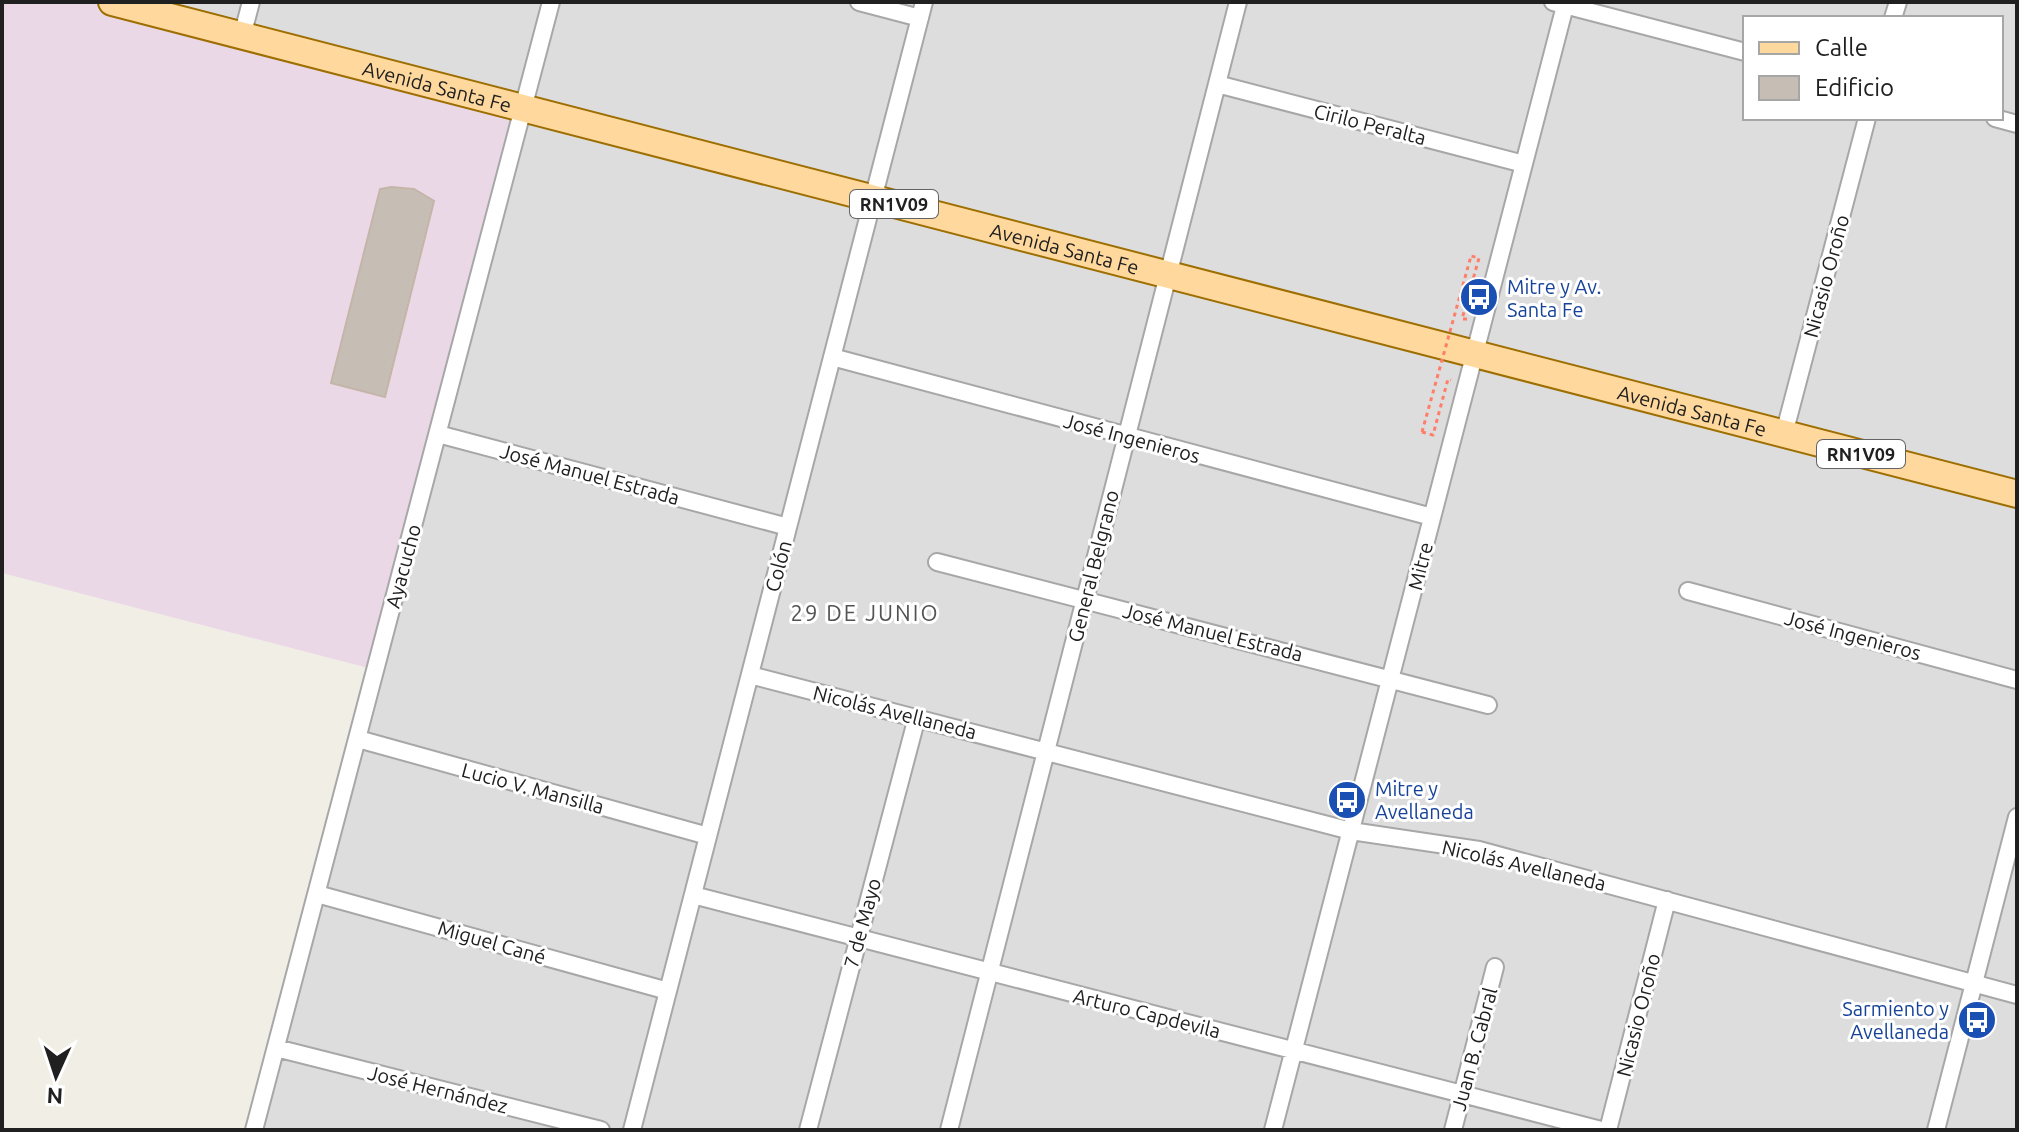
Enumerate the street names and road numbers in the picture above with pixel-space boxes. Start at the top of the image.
street label: Avenida Santa Fe [360,56,514,116]
street label: Cirilo Peralta [1311,99,1429,149]
road number: RN1V09 [850,190,938,218]
street label: Nicasio Oroño [1799,212,1853,340]
street label: Avenida Santa Fe [988,218,1142,278]
street label: Avenida Santa Fe [1615,380,1769,440]
street label: José Ingenieros [1061,409,1203,467]
street label: José Manuel Estrada [498,439,682,509]
road number: RN1V09 [1817,440,1905,468]
street label: General Belgrano [1063,488,1123,644]
street label: Ayacucho [381,522,425,610]
street label: Colón [760,538,796,594]
street label: Mitre [1403,540,1437,592]
street label: José Manuel Estrada [1121,598,1305,666]
street label: José Ingenieros [1782,606,1924,664]
street label: Nicolás Avellaneda [811,681,979,743]
street label: Lucio V. Mansilla [459,758,607,818]
street label: Nicolás Avellaneda [1440,835,1608,895]
street label: 7 de Mayo [839,876,885,970]
street label: Miguel Cané [435,916,549,968]
street label: Nicasio Oroño [1612,951,1664,1079]
street label: Arturo Capdevila [1071,984,1223,1042]
street label: Juan B. Cabral [1446,985,1502,1113]
street label: José Hernández [366,1060,510,1118]

